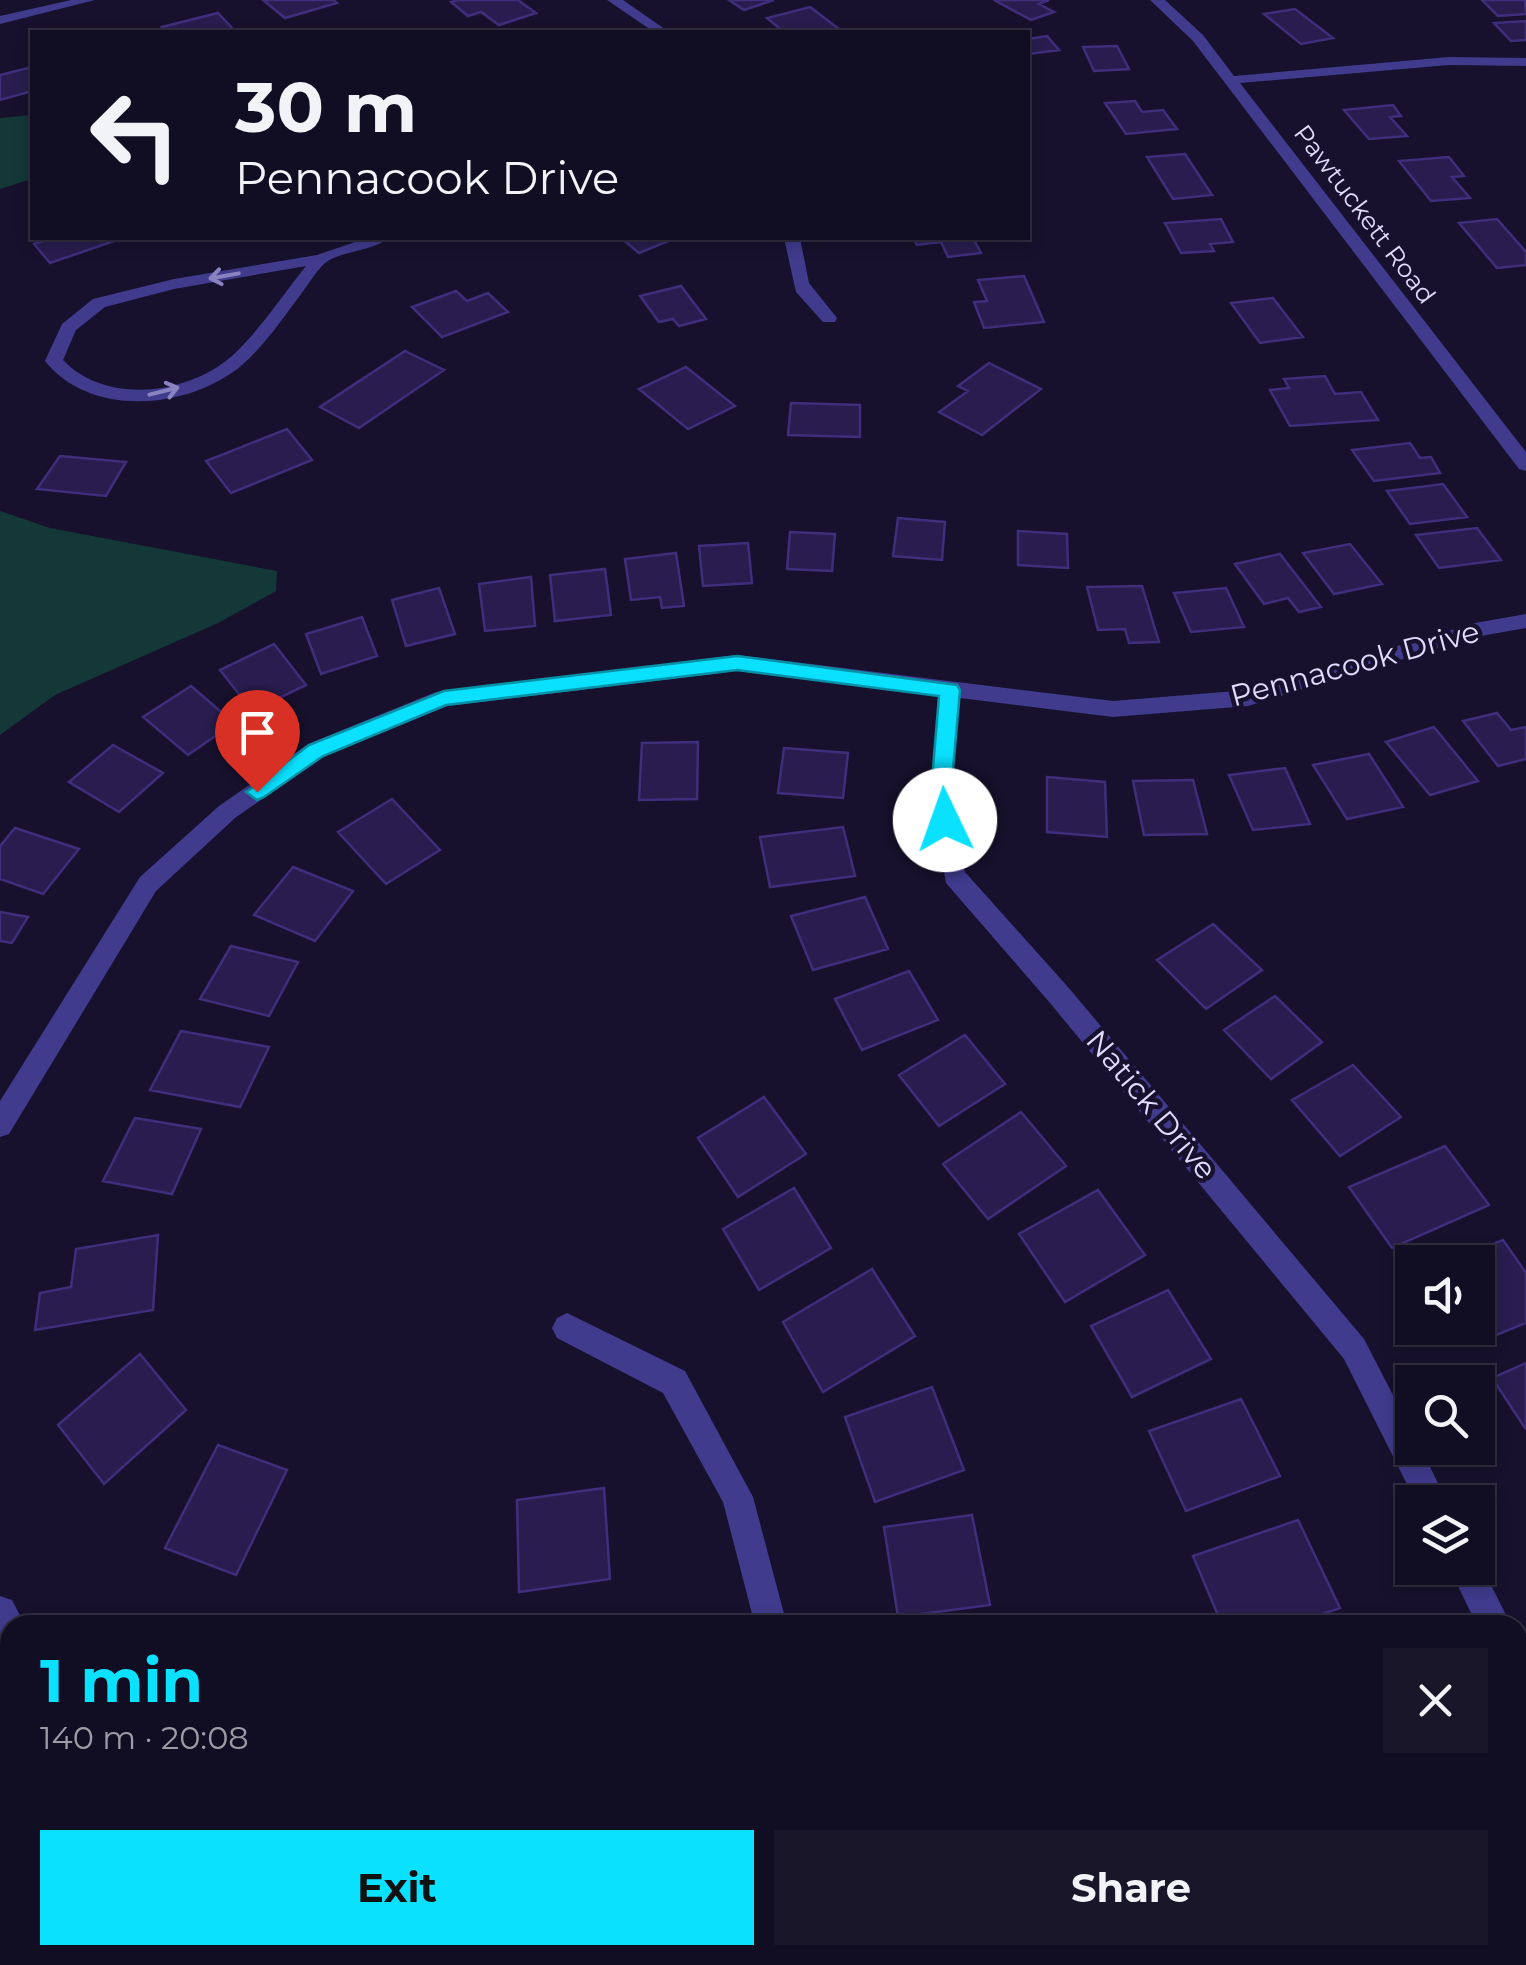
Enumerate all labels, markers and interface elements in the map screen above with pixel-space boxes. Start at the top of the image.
text: 30 m [235,64,417,150]
icon: left [70,70,200,200]
street label: Pawtuckett Road [1288,119,1442,309]
text: Pennacook Drive [235,150,619,205]
one-way arrow [208,267,240,286]
one-way arrow [148,381,180,399]
street label: Pennacook Drive [1226,612,1483,715]
pin [215,690,300,793]
icon: arrive [230,705,285,760]
position arrow [893,768,997,872]
street label: Natick Drive [1078,1023,1224,1187]
map controls [1395,1245,1495,1585]
button: sound [1395,1245,1495,1345]
button: search [1395,1365,1495,1465]
button: layers [1395,1485,1495,1585]
text: 1 min [40,1644,203,1717]
button: close [1383,1648,1488,1753]
text: 140 m · 20:08 [40,1718,249,1757]
button: Exit [40,1830,754,1945]
button: Share [774,1830,1488,1945]

